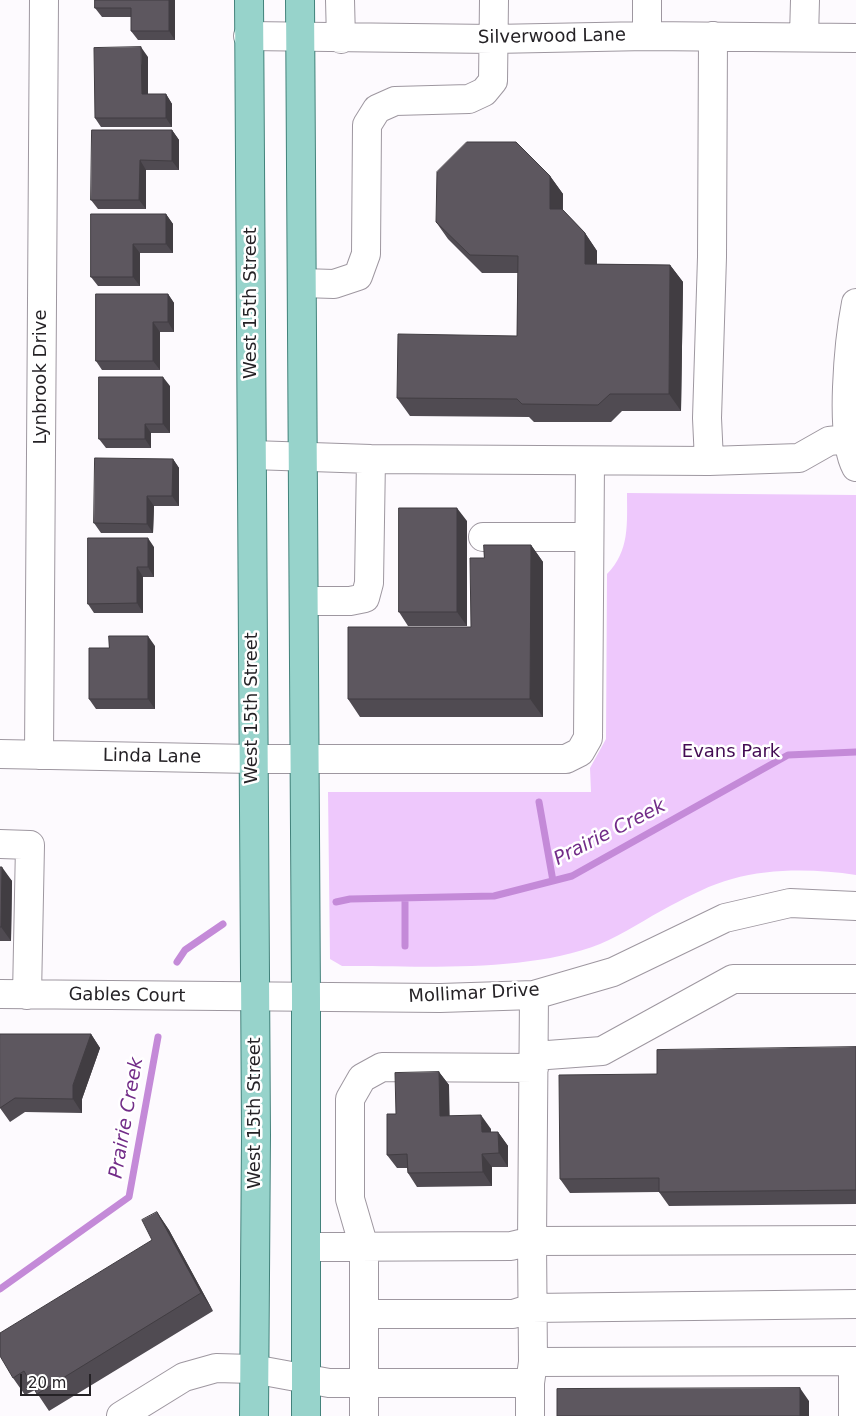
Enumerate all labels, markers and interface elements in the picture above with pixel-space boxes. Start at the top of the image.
street label: Silverwood Lane [478,25,626,49]
street label: West 15th Street [240,227,262,379]
street label: Lynbrook Drive [30,309,52,445]
street label: West 15th Street [241,632,263,784]
park label: Evans Park [682,741,780,763]
street label: Linda Lane [103,745,201,769]
water label: Prairie Creek [550,795,670,871]
street label: Mollimar Drive [408,980,540,1008]
street label: Gables Court [68,984,186,1008]
street label: West 15th Street [244,1037,266,1189]
water label: Prairie Creek [105,1056,149,1180]
scale bar [22,1364,94,1396]
text: 20 m [28,1374,66,1392]

